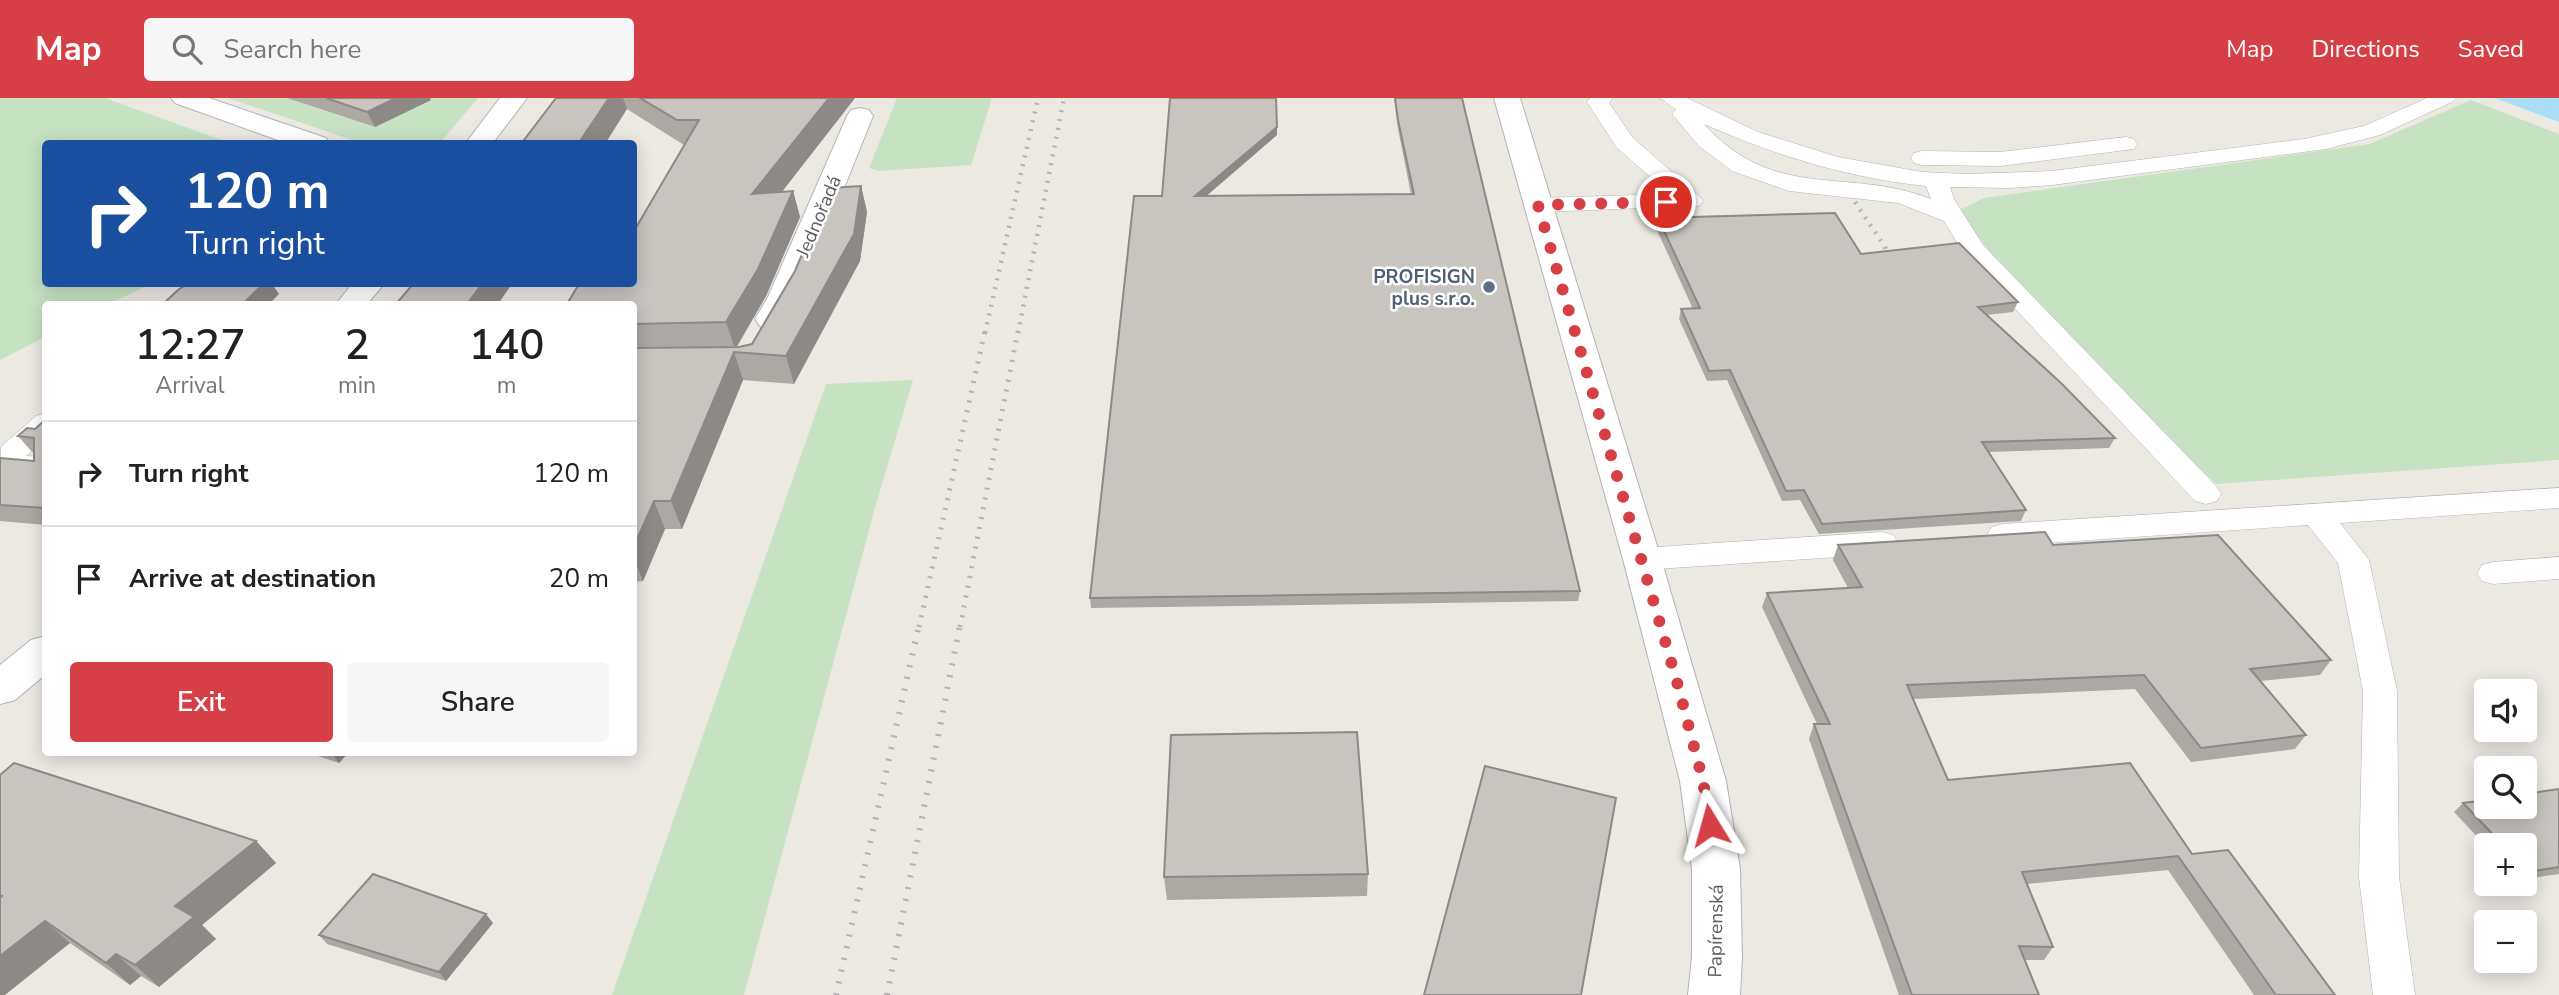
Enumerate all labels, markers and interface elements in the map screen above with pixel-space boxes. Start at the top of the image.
search box [144,18,634,81]
text: Map [35,27,102,72]
icon: search [168,30,206,68]
text: Search here [224,32,361,67]
text: Map [2226,33,2273,65]
text: Directions [2311,33,2420,65]
text: Saved [2458,33,2524,65]
text: 120 m [185,158,329,225]
icon: right [70,168,161,259]
street label: Jednořadá [790,171,848,262]
pin [1636,172,1696,232]
icon: arrive [1647,183,1685,221]
text: Turn right [185,222,325,265]
place label: PROFISIGN plus s.r.o. [1373,264,1475,312]
marker: PROFISIGN plus s.r.o. [1481,279,1497,295]
text: 12:27 [135,317,245,374]
text: 2 [344,317,370,374]
text: 140 [469,317,544,374]
text: Arrival [155,370,225,401]
text: min [338,370,376,401]
text: m [497,370,516,401]
icon: right [70,455,108,493]
text: Turn right [129,456,248,491]
text: 120 m [533,456,609,491]
icon: arrive [70,560,108,598]
text: Arrive at destination [129,561,376,596]
text: 20 m [549,561,609,596]
button: Exit [70,662,333,742]
button: Share [347,662,609,742]
map controls [2474,679,2537,973]
button: sound [2474,679,2537,742]
button: search [2474,756,2537,819]
position arrow [1673,788,1747,862]
button: + [2474,833,2537,896]
street label: Papírenská [1702,884,1730,978]
button: − [2474,910,2537,973]

